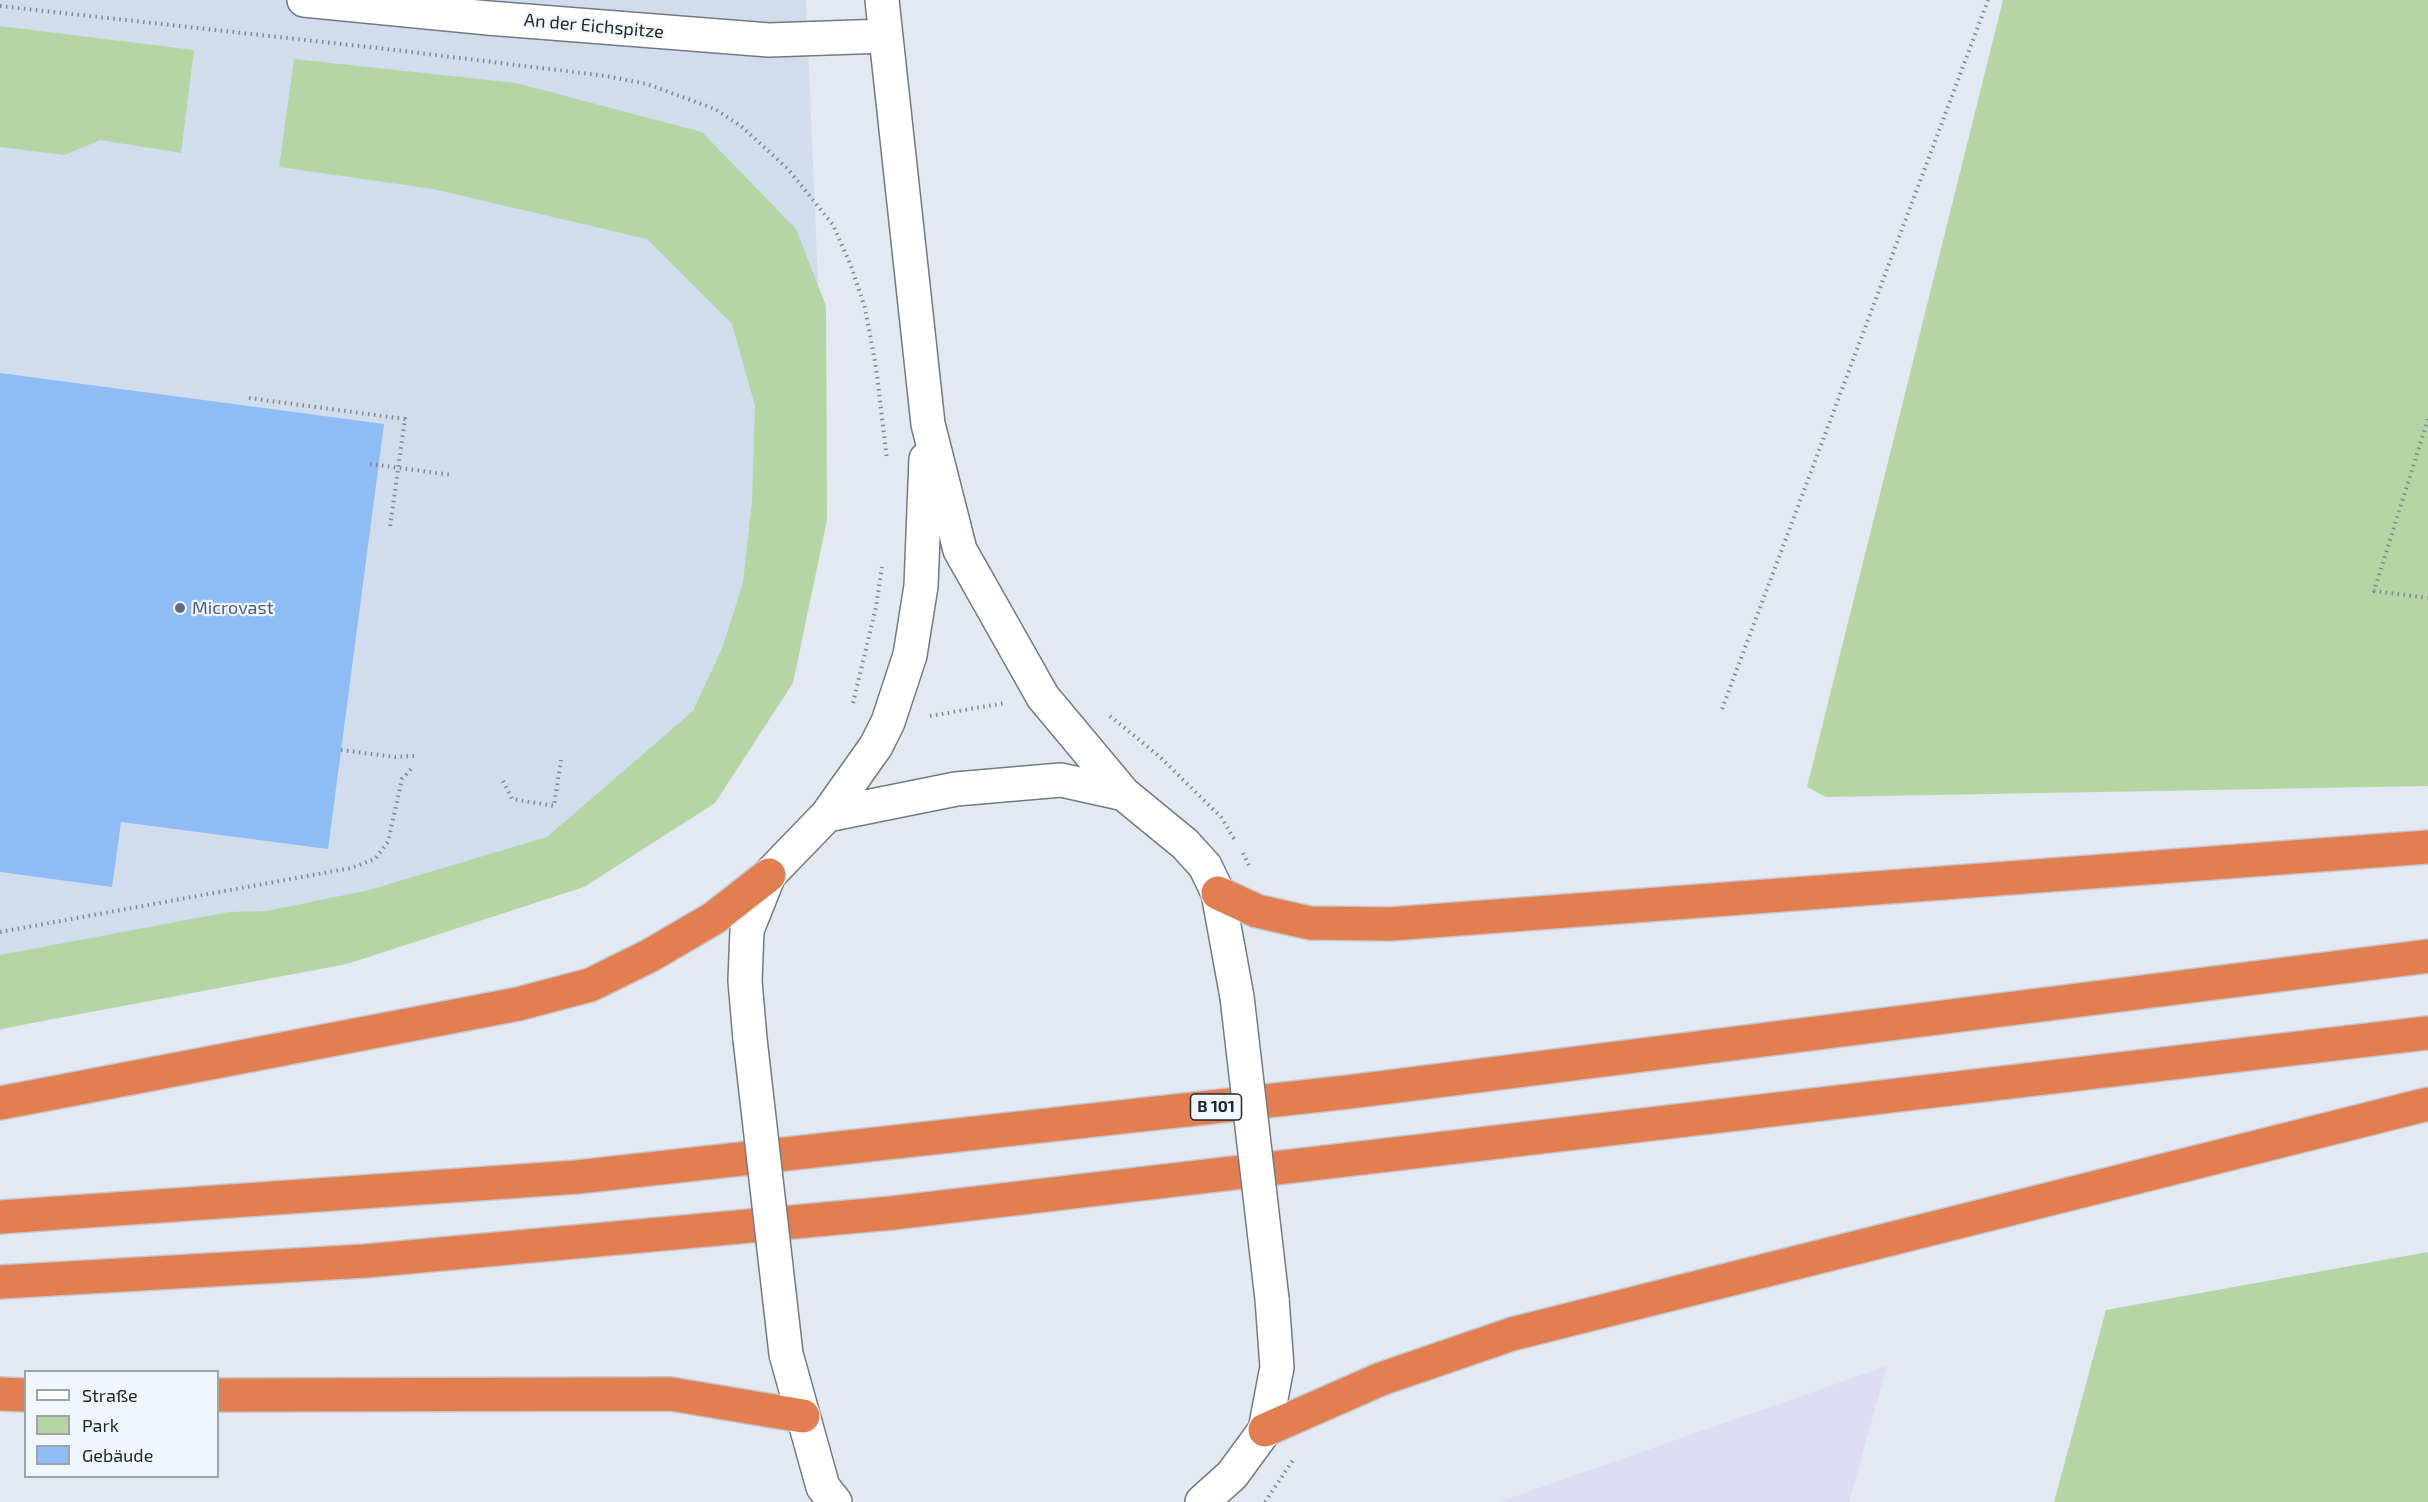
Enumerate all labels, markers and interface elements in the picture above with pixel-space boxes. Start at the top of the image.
street label: An der Eichspitze [523,9,665,43]
place label: Microvast [192,597,273,619]
marker: Microvast [173,601,187,615]
road number: B 101 [1190,1094,1242,1120]
legend [24,1370,219,1478]
text: Straße [82,1384,138,1406]
text: Park [82,1414,119,1436]
text: Gebäude [82,1444,153,1466]

